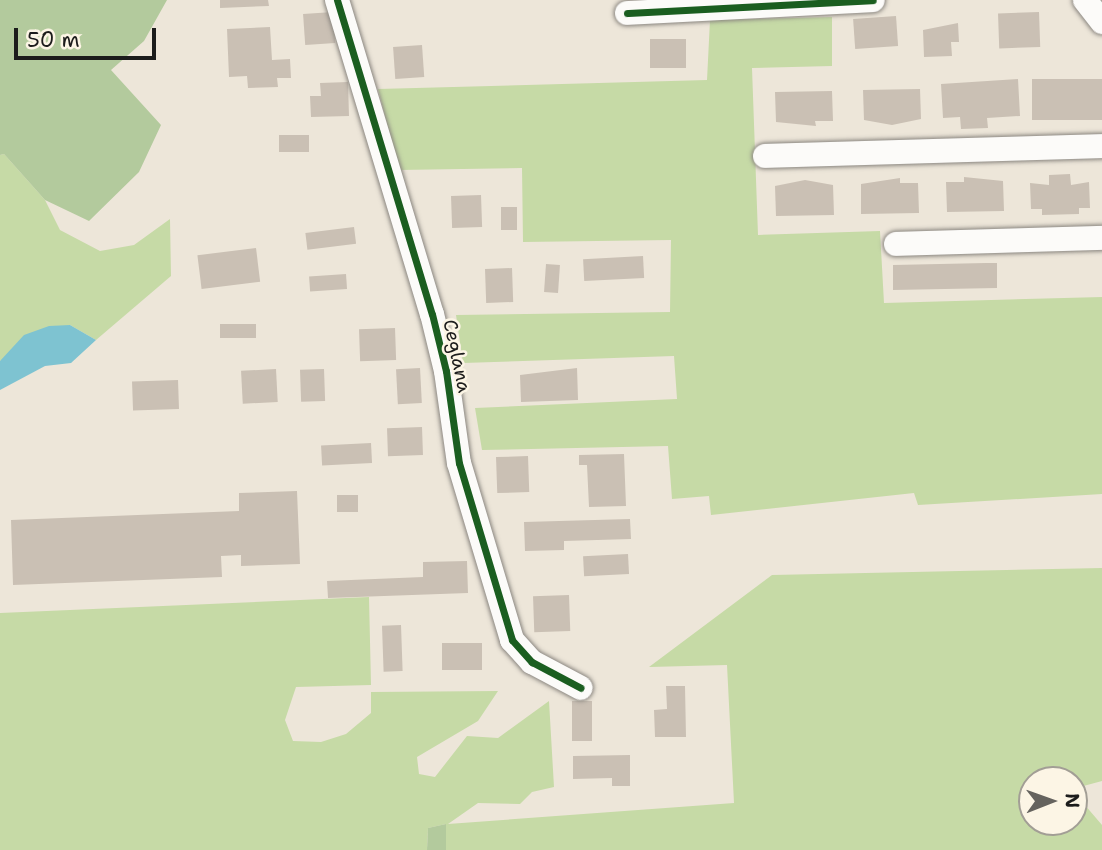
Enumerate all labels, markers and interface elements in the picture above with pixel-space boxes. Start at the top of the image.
scale bar [18,14,159,58]
text: 50 m [27,26,80,54]
street label: Ceglana [438,317,476,395]
north arrow [1018,766,1088,836]
text: N [1060,793,1085,808]

